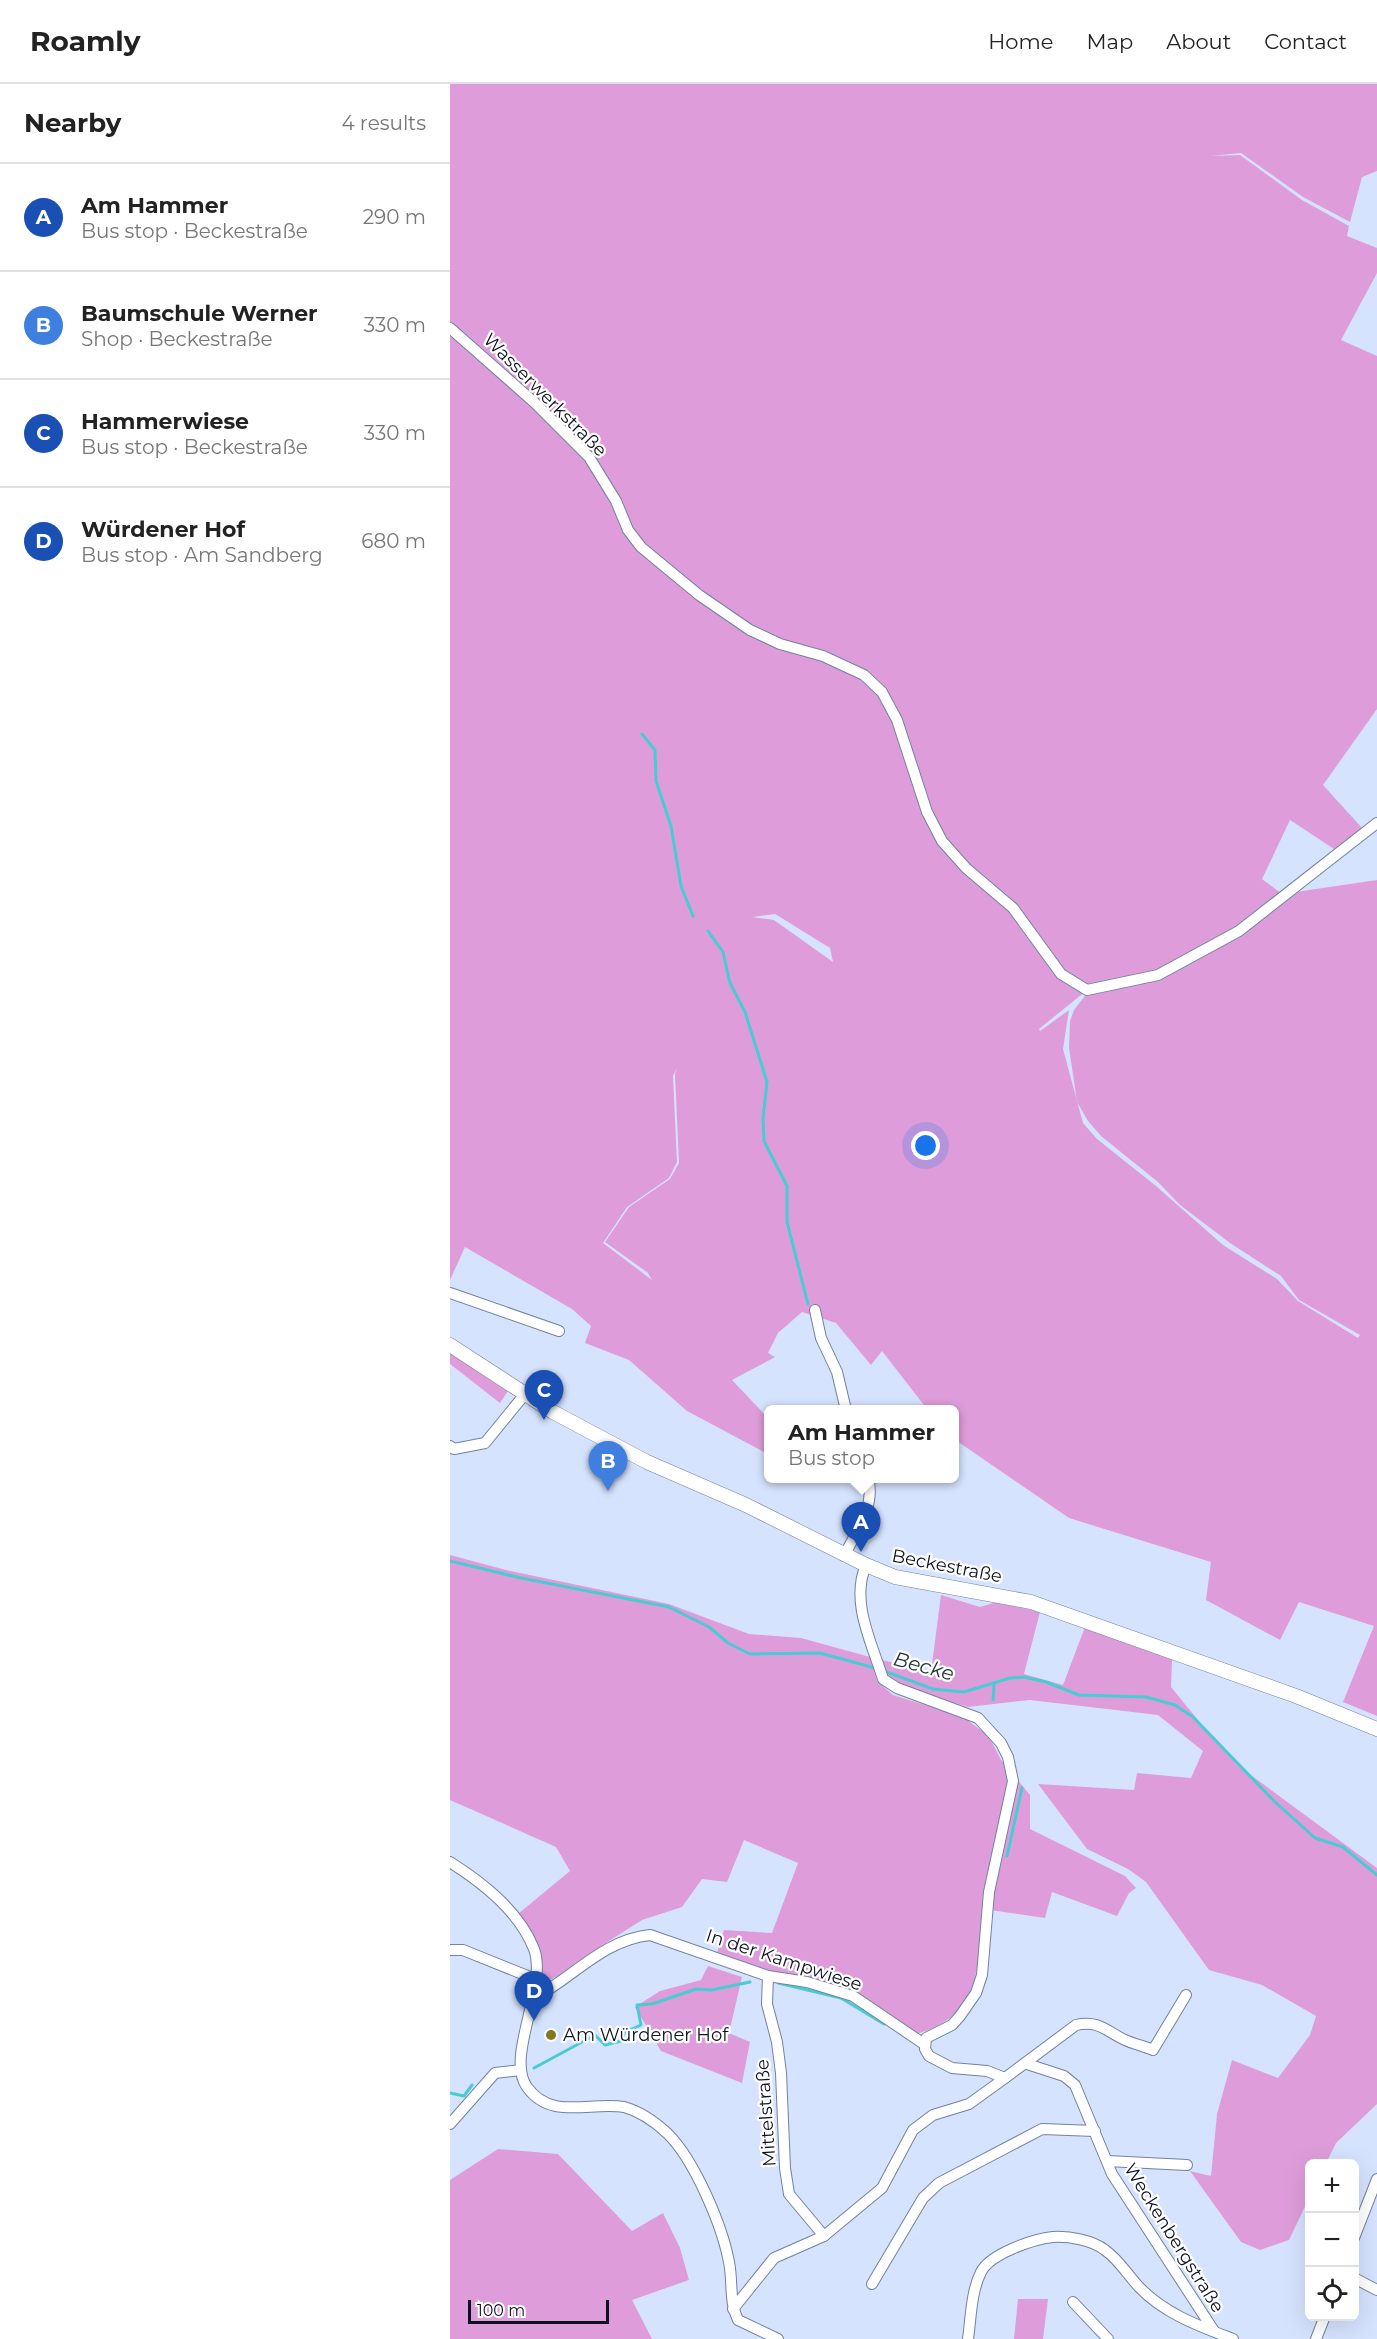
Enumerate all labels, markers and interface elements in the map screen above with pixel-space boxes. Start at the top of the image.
text: Roamly [30,24,140,58]
text: Home [988,29,1053,54]
text: Map [1086,29,1133,54]
text: About [1166,29,1231,54]
text: Contact [1264,29,1347,54]
text: Nearby [24,107,121,139]
text: 4 results [341,111,426,135]
text: Am Hammer [81,192,228,219]
text: A [36,205,51,229]
text: 290 m [363,205,426,229]
text: Bus stop · Beckestraße [81,219,308,243]
text: Baumschule Werner [81,300,318,327]
text: B [36,313,51,337]
text: 330 m [364,313,426,337]
text: Shop · Beckestraße [81,327,273,351]
street label: Wasserwerkstraße [479,329,611,461]
text: Hammerwiese [81,408,249,435]
text: C [36,421,51,445]
text: 330 m [364,421,426,445]
text: Bus stop · Beckestraße [81,435,308,459]
text: Würdener Hof [81,516,245,543]
text: D [35,529,52,553]
text: 680 m [361,529,426,553]
text: Bus stop · Am Sandberg [81,543,323,567]
your location [911,1131,940,1160]
pin: C [524,1370,563,1420]
popup [764,1405,959,1483]
text: Am Hammer [788,1419,935,1446]
pin: B [588,1442,628,1491]
text: Bus stop [788,1446,875,1470]
pin: A [842,1502,880,1552]
street label: Beckestraße [890,1545,1004,1587]
water label: Becke [891,1646,957,1686]
street label: In der Kampwiese [703,1924,865,1996]
pin: D [514,1972,554,2021]
place label: Am Würdener Hof [563,2024,729,2046]
marker: Am Würdener Hof [544,2028,558,2042]
street label: Mittelstraße [751,2058,781,2167]
street label: Weckenbergstraße [1119,2159,1229,2317]
map controls [1305,2159,1359,2321]
button: + [1305,2159,1359,2213]
button: − [1305,2213,1359,2267]
button: locate [1305,2267,1359,2321]
scale bar [468,2297,609,2324]
text: 100 m [477,2301,525,2320]

